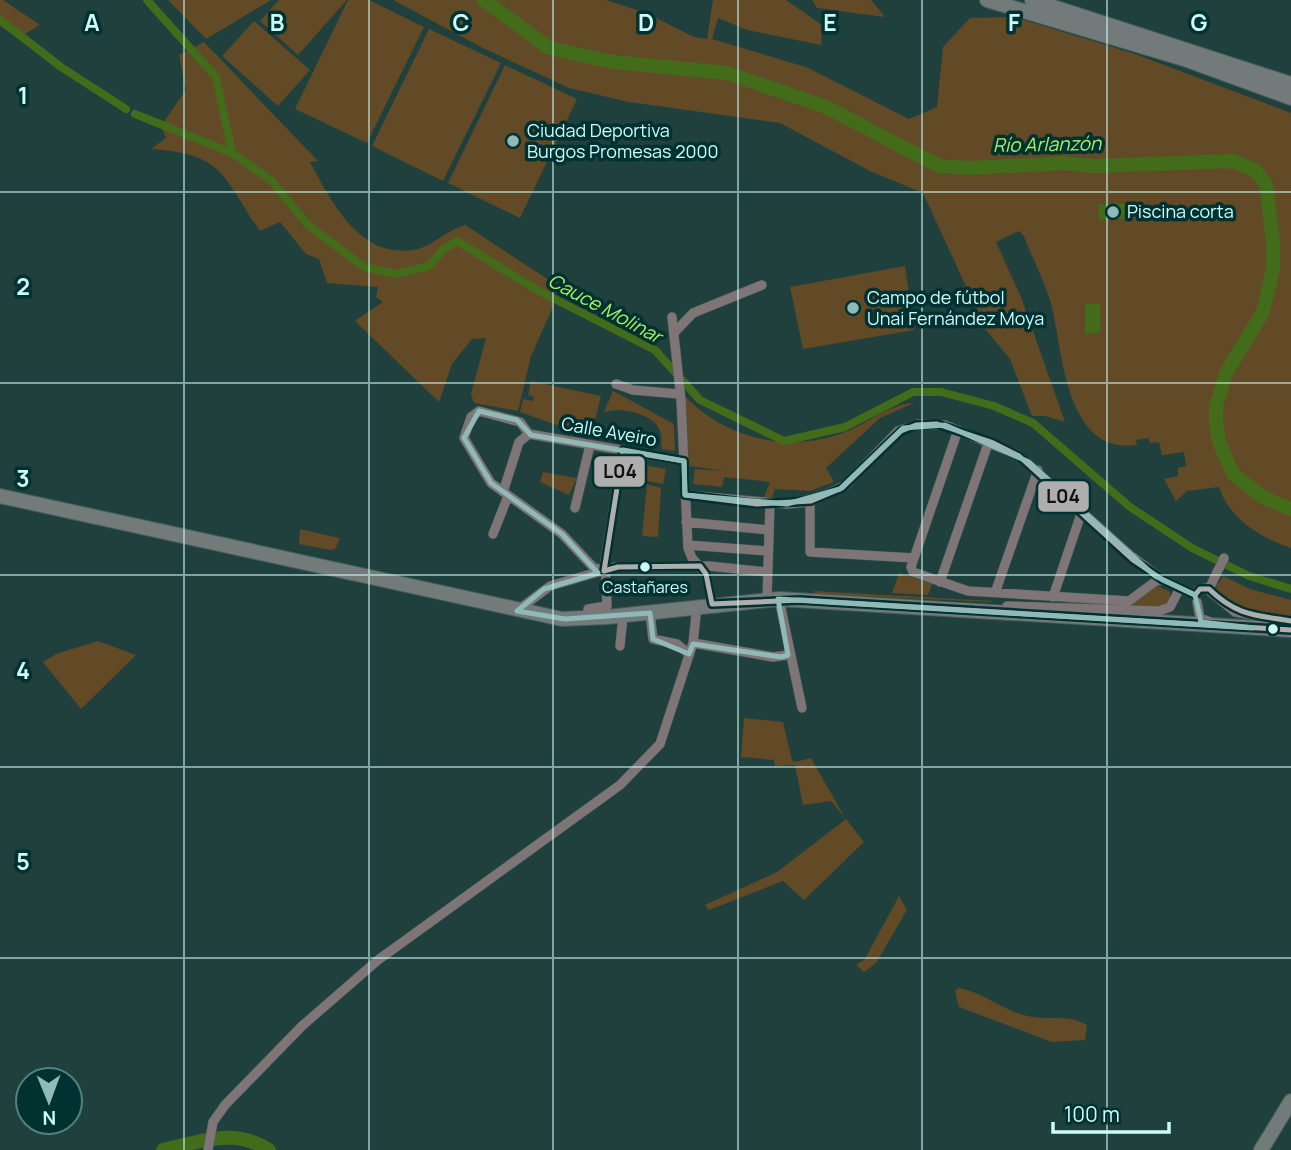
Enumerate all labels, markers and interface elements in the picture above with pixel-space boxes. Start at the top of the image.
text: A [84,6,100,38]
text: B [270,6,284,38]
text: C [453,6,470,38]
text: D [638,6,654,38]
text: E [823,6,837,38]
text: F [1008,6,1020,38]
text: G [1191,6,1208,38]
text: 1 [18,79,28,111]
place label: Ciudad Deportiva Burgos Promesas 2000 [527,118,718,163]
water label: Río Arlanzón [993,130,1102,158]
marker: Ciudad Deportiva Burgos Promesas 2000 [505,133,521,149]
place label: Piscina corta [1127,199,1234,223]
marker: Piscina corta [1105,204,1121,220]
water label: Cauce Molinar [544,267,668,350]
text: 2 [16,270,30,302]
place label: Campo de fútbol Unai Fernández Moya [867,285,1044,330]
marker: Campo de fútbol Unai Fernández Moya [845,300,861,316]
street label: Calle Aveiro [560,411,659,451]
line badge: L04 [593,455,646,488]
text: L04 [603,458,637,484]
text: 3 [16,462,30,494]
line badge: L04 [1037,480,1090,513]
text: L04 [1046,483,1080,509]
marker: Castañares [638,560,652,574]
place label: Castañares [602,576,688,598]
unlabelled marker [1266,622,1280,636]
text: 4 [16,654,30,686]
text: 5 [16,845,30,877]
north arrow [14,1066,84,1136]
scale bar [1053,1090,1168,1134]
text: 100 m [1064,1100,1120,1128]
text: N [42,1105,56,1131]

